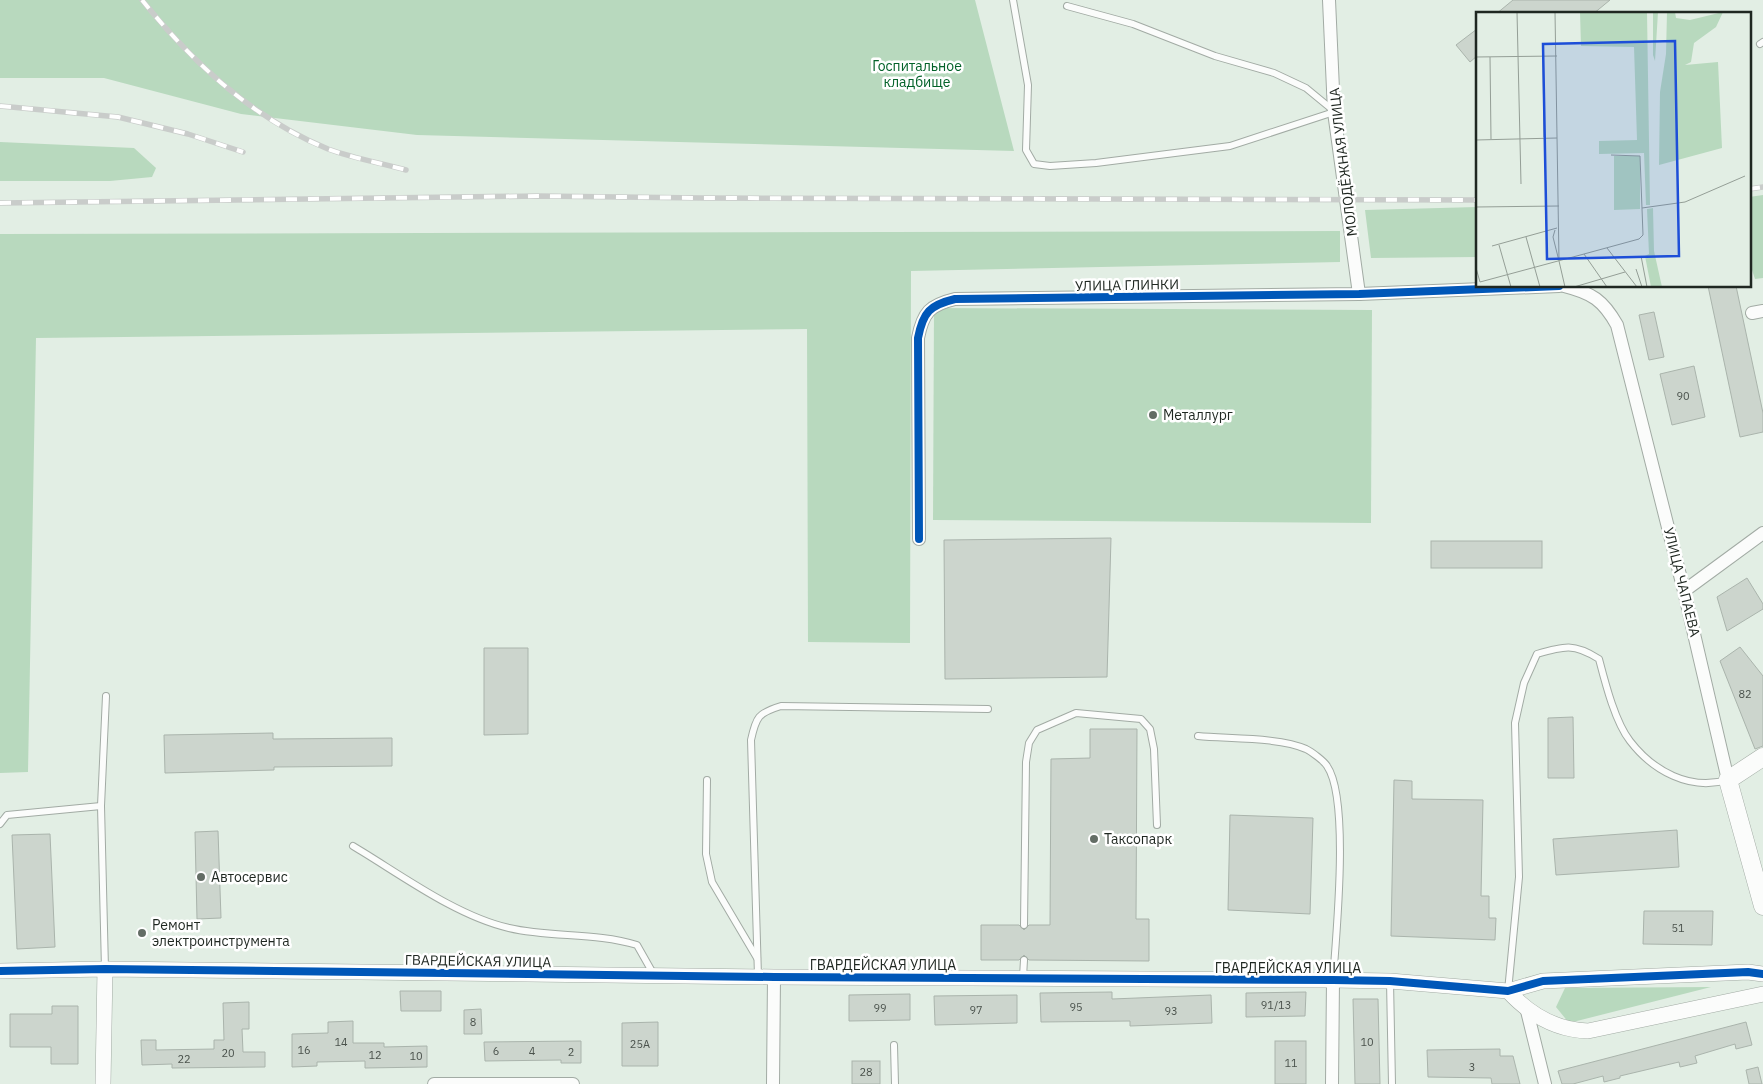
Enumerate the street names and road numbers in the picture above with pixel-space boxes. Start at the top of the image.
street label: МОЛОДЁЖНАЯ УЛИЦА [1325,87,1361,237]
street label: УЛИЦА ГЛИНКИ [1075,275,1179,295]
street label: УЛИЦА ЧАПАЕВА [1660,525,1704,639]
street label: ГВАРДЕЙСКАЯ УЛИЦА [405,950,551,971]
street label: ГВАРДЕЙСКАЯ УЛИЦА [810,955,956,974]
street label: ГВАРДЕЙСКАЯ УЛИЦА [1215,958,1361,977]

